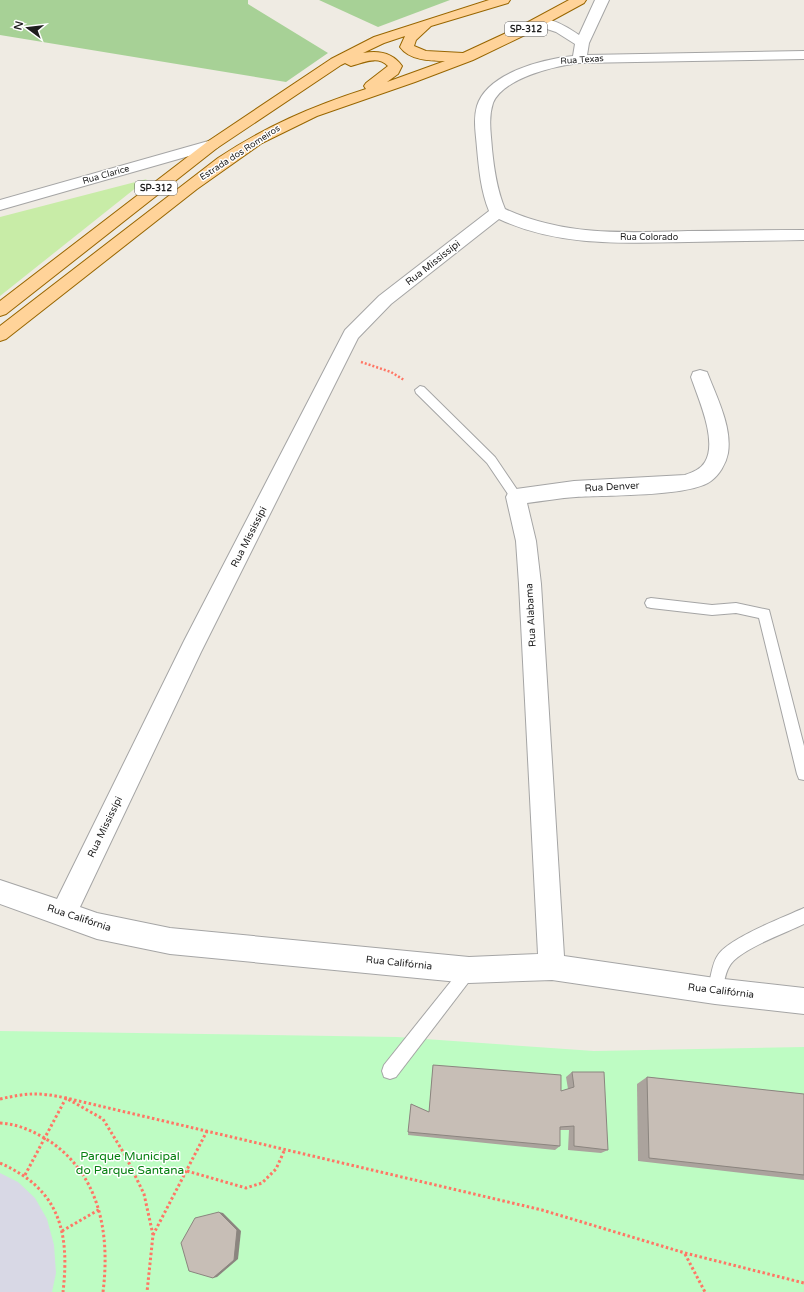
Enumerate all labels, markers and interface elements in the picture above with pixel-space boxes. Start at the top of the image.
north arrow [8,8,48,48]
text: N [11,20,26,31]
road number: SP-312 [505,22,547,36]
street label: Rua Texas [560,53,604,67]
street label: Estrada dos Romeiros [198,123,282,183]
street label: Rua Clarice [81,163,131,187]
road number: SP-312 [135,181,177,195]
street label: Rua Colorado [620,232,679,243]
street label: Rua Mississípi [403,238,463,288]
street label: Rua Denver [584,480,640,494]
street label: Rua Mississípi [229,505,269,569]
street label: Rua Alabama [523,583,539,647]
street label: Rua Mississípi [85,794,125,860]
street label: Rua Califórnia [45,902,113,934]
street label: Rua Califórnia [365,954,433,972]
street label: Rua Califórnia [687,981,755,1001]
park label: Parque Municipal do Parque Santana [76,1149,184,1177]

